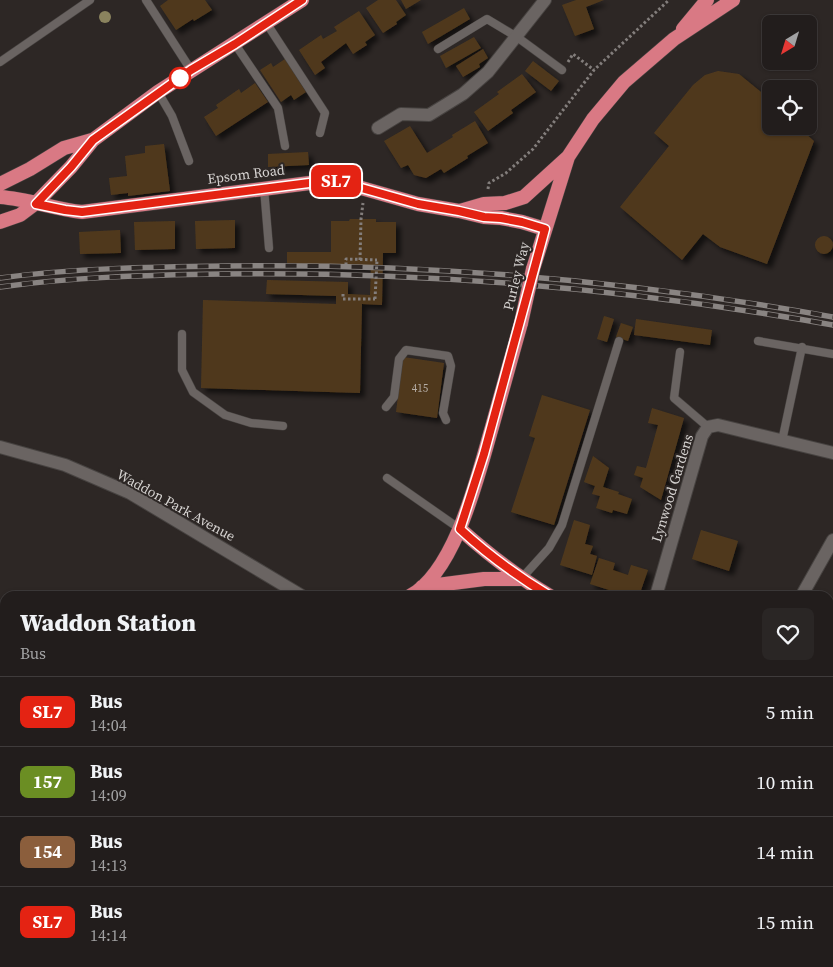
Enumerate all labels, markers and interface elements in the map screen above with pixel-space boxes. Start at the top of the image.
north arrow [762,15,818,70]
map controls [762,15,817,135]
unlabelled marker [169,67,191,89]
button: locate [762,80,817,135]
street label: Epsom Road [206,159,286,189]
line badge: SL7 [307,165,365,197]
text: SL7 [321,168,351,193]
street label: Purley Way [498,239,534,312]
house number: 415 [412,381,429,396]
street label: Lynwood Gardens [646,431,698,545]
street label: Waddon Park Avenue [113,464,239,546]
text: Waddon Station [20,606,196,639]
button: heart [762,608,814,660]
text: Bus [20,642,46,664]
text: Bus [90,688,122,714]
text: SL7 [33,699,62,724]
text: 5 min [766,699,814,725]
text: 14:04 [90,714,127,736]
text: Bus [90,758,122,784]
text: 157 [33,769,62,794]
text: 10 min [756,769,814,795]
text: 14:09 [90,784,127,806]
text: Bus [90,828,122,854]
text: 154 [33,839,62,864]
text: 14 min [756,839,814,865]
text: 14:13 [90,854,127,876]
text: Bus [90,898,122,924]
text: SL7 [33,909,62,934]
text: 15 min [756,909,814,935]
text: 14:14 [90,924,127,946]

